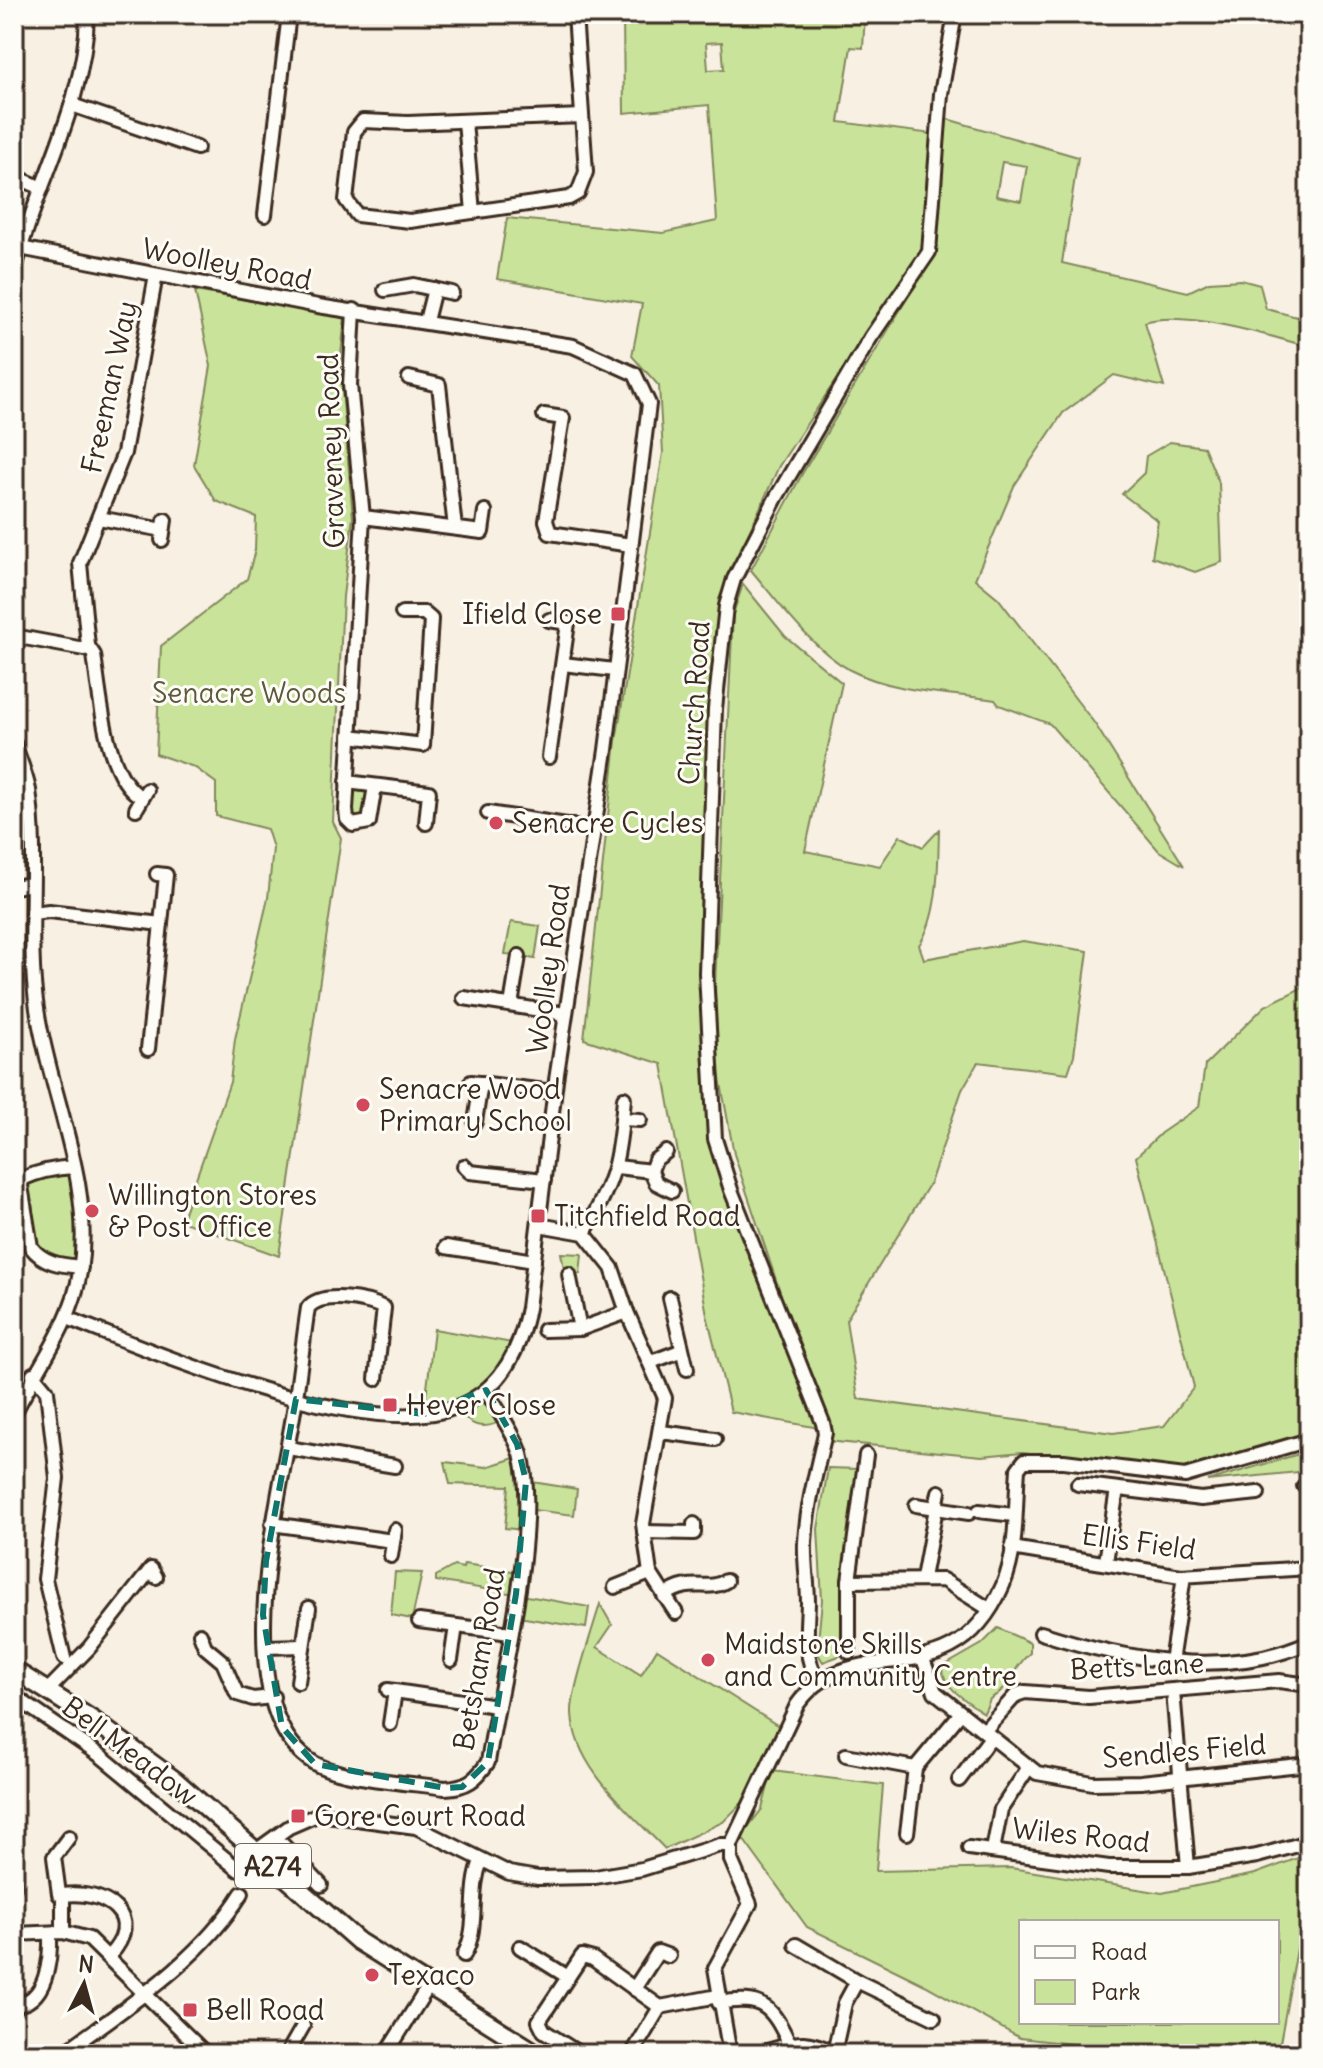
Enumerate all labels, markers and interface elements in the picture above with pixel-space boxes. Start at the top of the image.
street label: Woolley Road [139,230,315,298]
street label: Freeman Way [73,298,145,476]
street label: Graveney Road [310,353,352,549]
place label: Ifield Close [462,596,602,632]
marker: Ifield Close [609,605,627,623]
street label: Church Road [670,620,718,786]
park label: Senacre Woods [152,675,346,711]
place label: Senacre Cycles [512,805,704,841]
marker: Senacre Cycles [487,814,505,832]
street label: Woolley Road [518,881,578,1057]
place label: Senacre Wood Primary School [379,1071,572,1139]
marker: Senacre Wood Primary School [354,1096,372,1114]
place label: Willington Stores & Post Office [108,1177,317,1245]
place label: Titchfield Road [554,1198,740,1234]
marker: Willington Stores & Post Office [83,1202,101,1220]
marker: Titchfield Road [529,1207,547,1225]
place label: Hever Close [406,1387,556,1423]
marker: Hever Close [381,1396,399,1414]
street label: Ellis Field [1080,1516,1198,1568]
street label: Betsham Road [445,1565,513,1753]
place label: Maidstone Skills and Community Centre [724,1626,1017,1694]
street label: Betts Lane [1069,1645,1205,1687]
marker: Maidstone Skills and Community Centre [699,1651,717,1669]
street label: Bell Meadow [55,1688,205,1814]
street label: Sendles Field [1101,1726,1267,1776]
place label: Gore Court Road [314,1798,526,1834]
marker: Gore Court Road [289,1807,307,1825]
street label: Wiles Road [1010,1810,1152,1860]
road number: A274 [235,1844,311,1888]
legend [1019,1920,1279,2024]
text: Road [1091,1936,1147,1966]
north arrow [44,1944,124,2024]
text: N [77,1949,95,1979]
place label: Texaco [388,1957,475,1993]
marker: Texaco [363,1966,381,1984]
text: Park [1091,1976,1141,2006]
place label: Bell Road [206,1992,324,2028]
marker: Bell Road [181,2001,199,2019]

